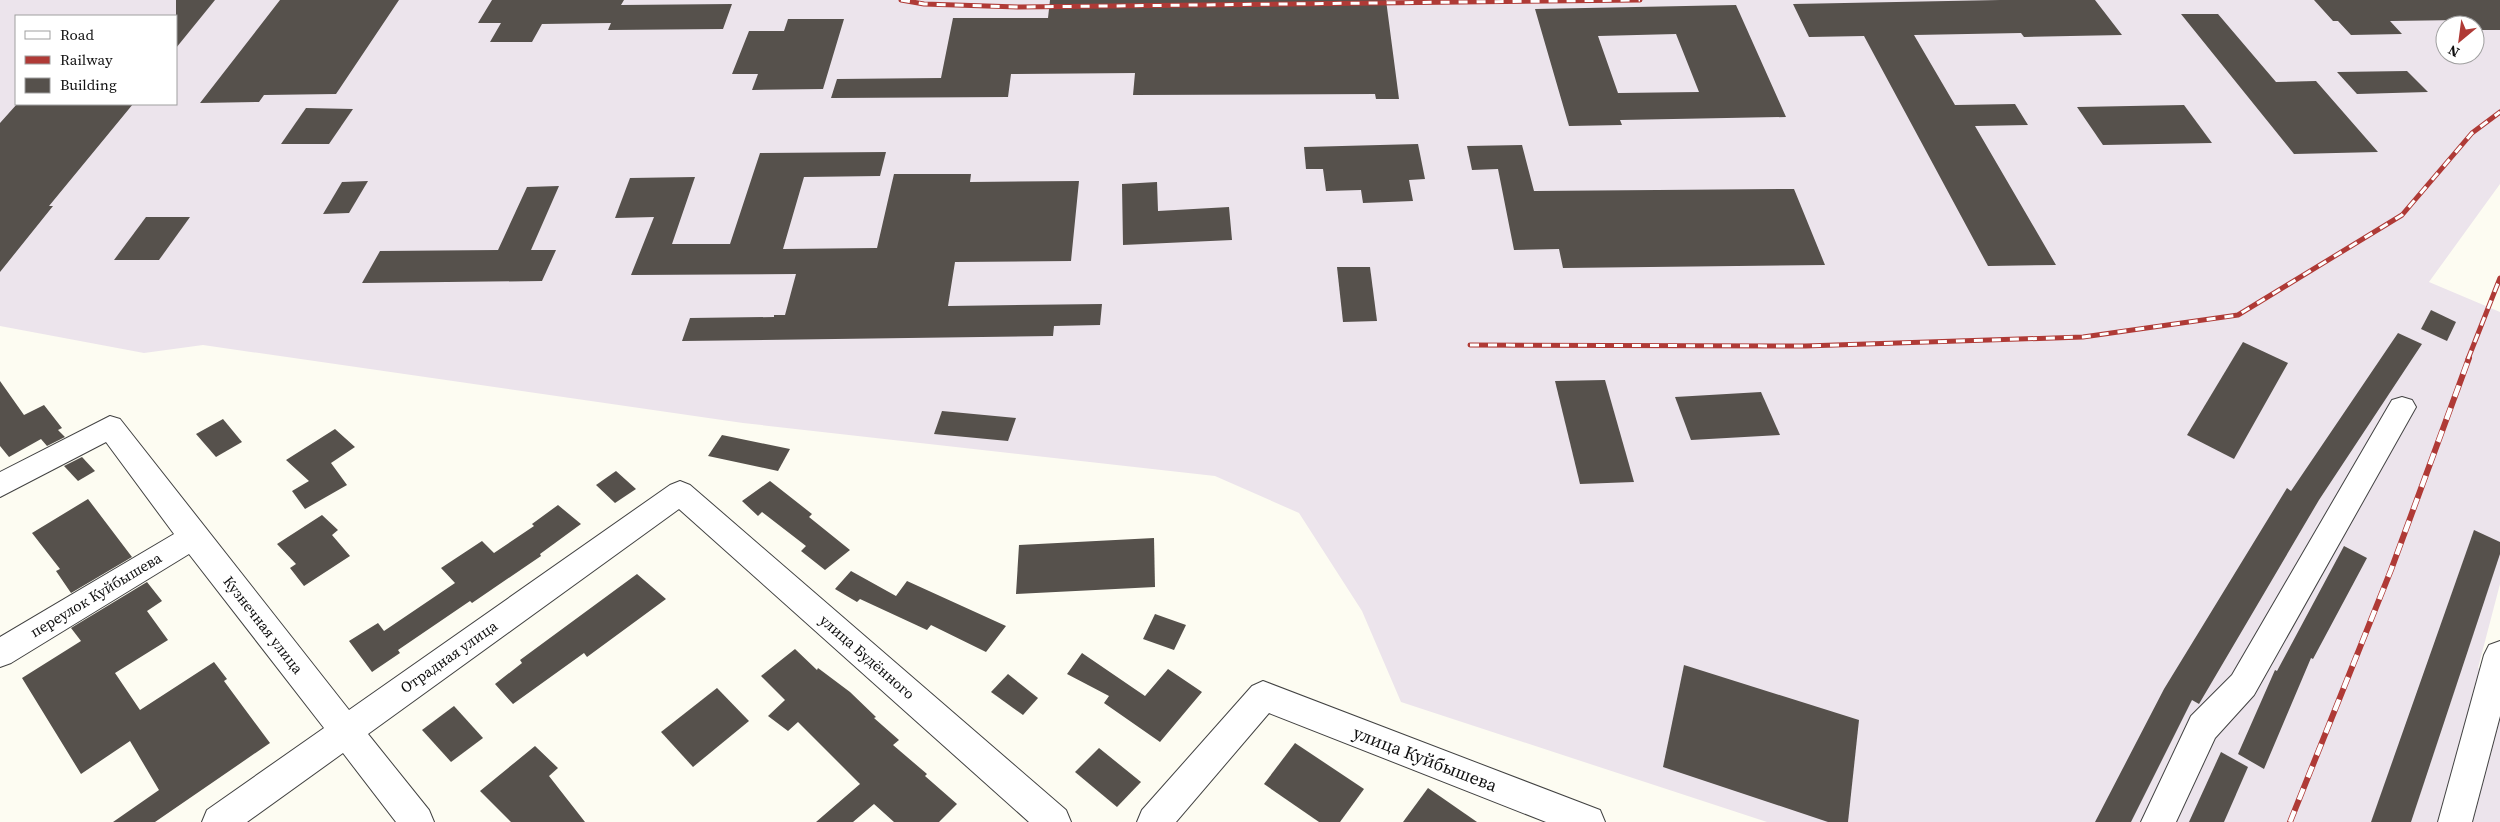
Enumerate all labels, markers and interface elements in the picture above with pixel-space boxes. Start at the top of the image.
legend [15,15,178,105]
north arrow [2435,15,2485,65]
text: Road [60,24,94,45]
text: N [2444,40,2463,63]
text: Railway [60,49,113,70]
text: Building [60,74,117,95]
street label: переулок Куйбышева [26,547,166,642]
street label: Кузнечная улица [218,571,309,678]
street label: улица Будённого [815,609,919,704]
street label: Отрадная улица [396,615,502,698]
street label: улица Куйбышева [1350,720,1502,798]

